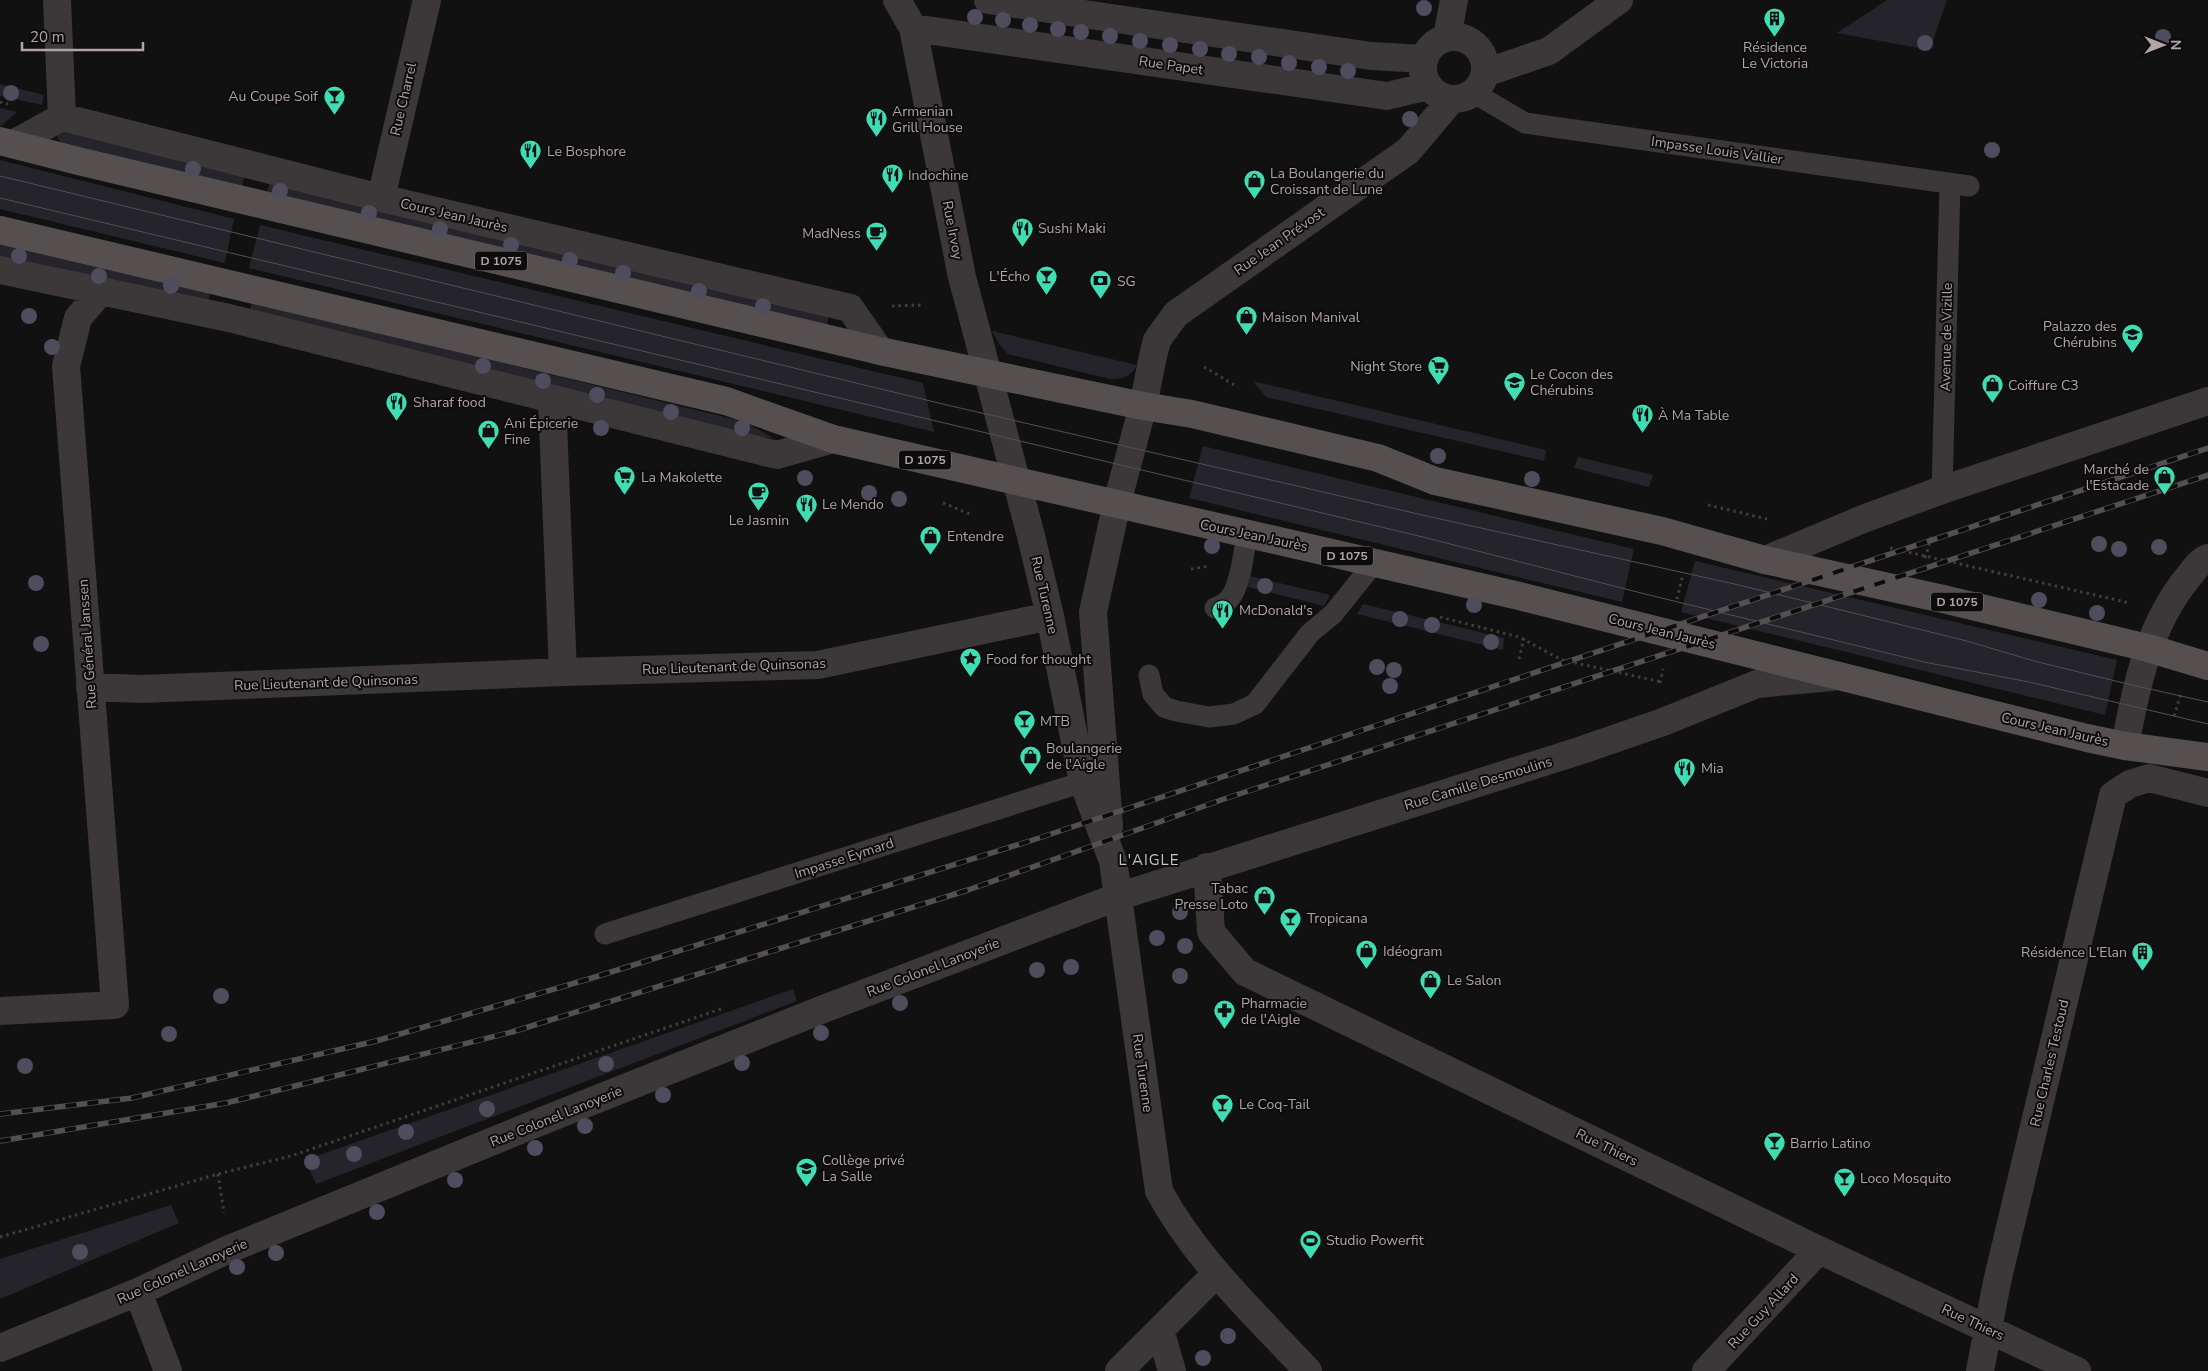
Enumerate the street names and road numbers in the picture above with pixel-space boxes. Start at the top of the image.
street label: Rue Papet [1138,52,1204,79]
street label: Rue Charrel [386,60,421,138]
street label: Impasse Louis Vallier [1650,132,1784,169]
street label: Cours Jean Jaurès [398,194,510,237]
street label: Rue Irvoy [938,199,968,262]
street label: Rue Jean Prévost [1230,203,1329,280]
road number: D 1075 [475,252,527,270]
street label: Avenue de Vizille [1936,282,1957,392]
road number: D 1075 [899,450,951,470]
street label: Cours Jean Jaurès [1198,515,1310,556]
road number: D 1075 [1321,546,1373,566]
street label: Rue Turenne [1026,554,1063,636]
street label: Rue Général Janssen [73,578,102,710]
road number: D 1075 [1931,592,1983,612]
street label: Cours Jean Jaurès [1606,609,1718,654]
street label: Rue Lieutenant de Quinsonas [642,654,827,679]
street label: Rue Lieutenant de Quinsonas [234,670,419,695]
street label: Cours Jean Jaurès [1999,708,2111,751]
street label: Rue Camille Desmoulins [1402,752,1555,815]
street label: Impasse Eymard [792,833,896,883]
street label: Rue Colonel Lanoyerie [864,933,1002,1002]
street label: Rue Charles Testoud [2026,998,2073,1129]
street label: Rue Turenne [1128,1033,1157,1114]
street label: Rue Colonel Lanoyerie [487,1081,625,1152]
street label: Rue Thiers [1572,1124,1641,1171]
street label: Rue Colonel Lanoyerie [114,1234,250,1309]
street label: Rue Guy Allard [1724,1270,1803,1353]
street label: Rue Thiers [1938,1300,2007,1345]

